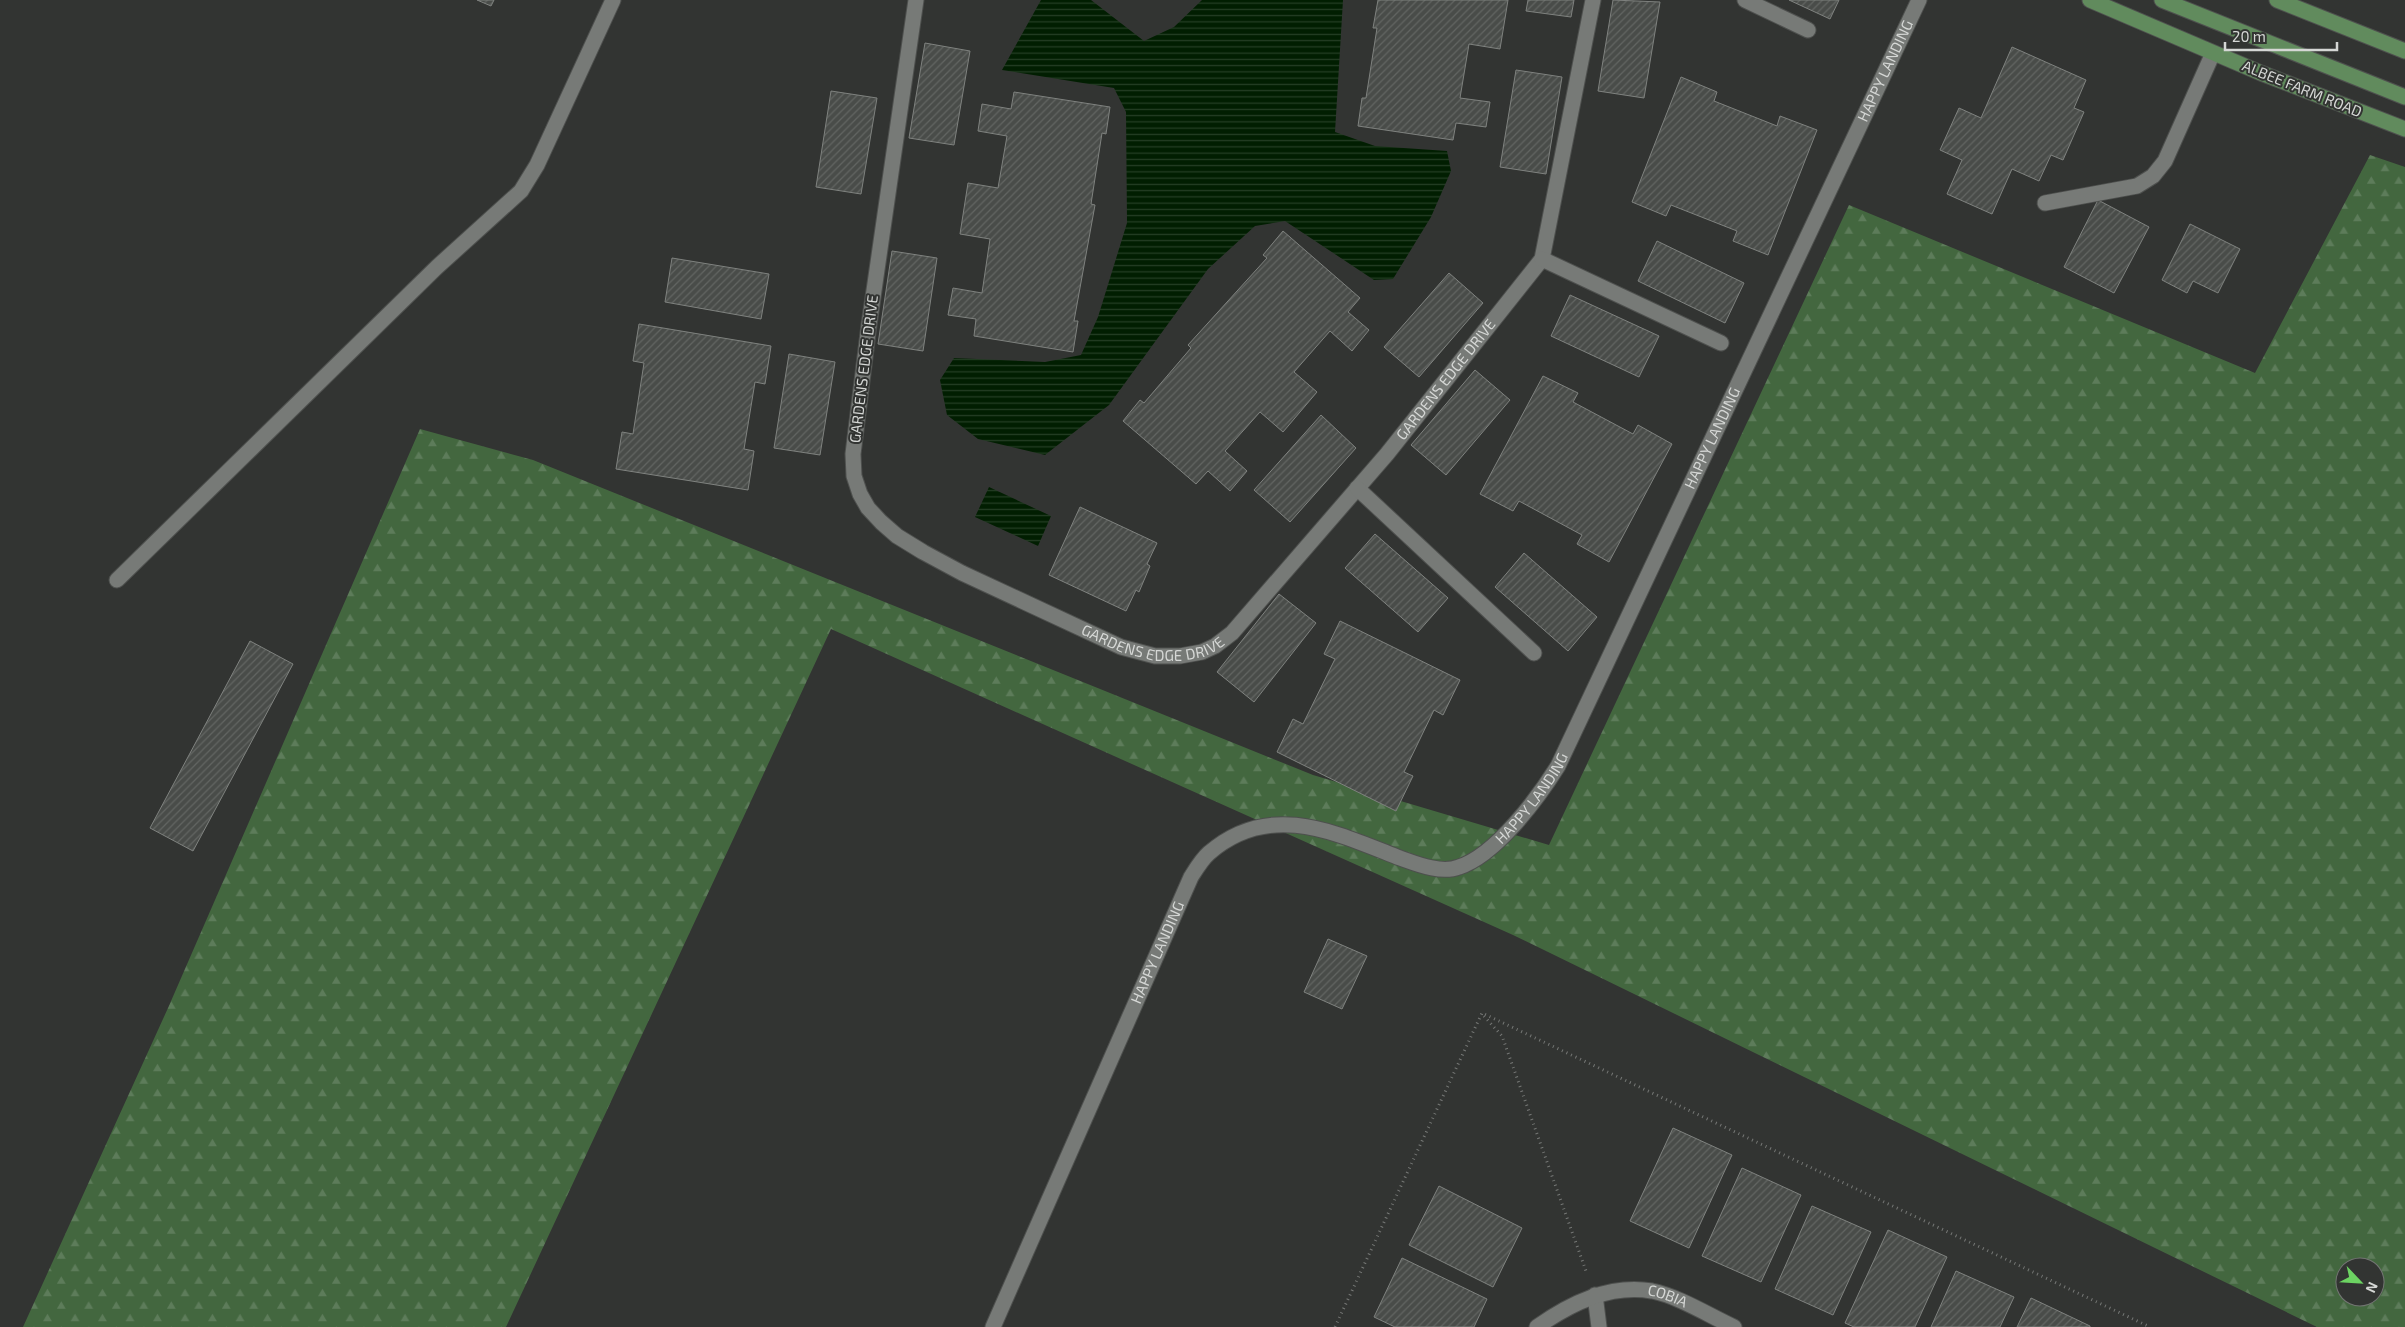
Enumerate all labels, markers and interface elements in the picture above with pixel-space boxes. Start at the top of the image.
street label: HAPPY LANDING [1853,17,1916,124]
scale bar [2225,20,2338,52]
text: 20 m [2232,27,2266,45]
street label: ALBEE FARM ROAD [2240,56,2365,120]
street label: GARDENS EDGE DRIVE [845,294,881,444]
street label: GARDENS EDGE DRIVE [1392,315,1499,443]
street label: HAPPY LANDING [1680,384,1743,491]
street label: GARDENS EDGE DRIVE [1079,620,1228,664]
street label: HAPPY LANDING [1491,750,1571,847]
street label: HAPPY LANDING [1126,898,1187,1006]
north arrow [2335,1257,2385,1307]
street label: COBIA [1646,1280,1691,1311]
text: N [2362,1280,2382,1296]

